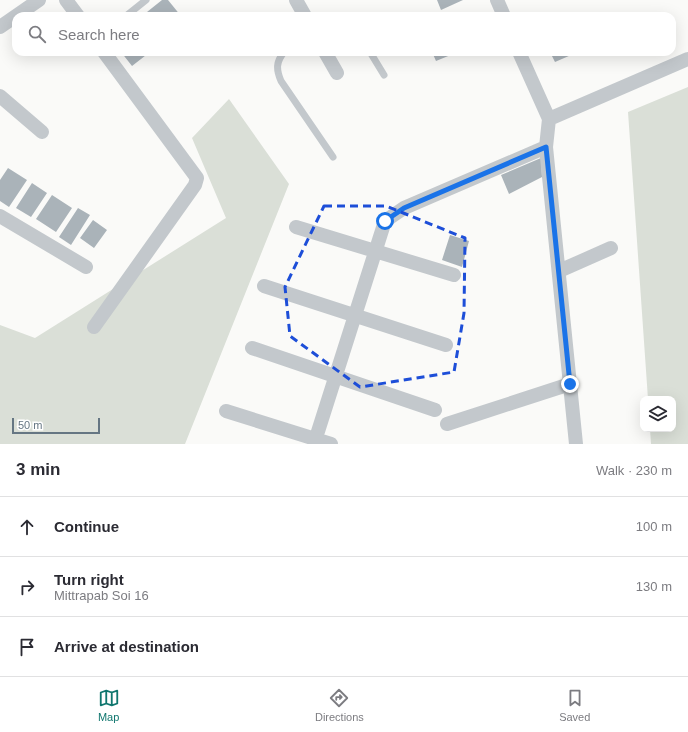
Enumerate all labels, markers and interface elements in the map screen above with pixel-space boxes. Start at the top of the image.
search box [12,12,676,56]
icon: search [26,23,48,45]
text: Search here [58,26,140,43]
route start [376,212,394,230]
route end [561,375,579,393]
map controls [640,396,676,432]
button: layers [640,396,676,432]
scale bar [12,416,100,435]
text: 50 m [18,419,42,431]
text: 3 min [16,460,60,479]
text: Walk · 230 m [596,463,672,478]
icon: ahead [16,516,38,538]
text: Continue [54,518,119,535]
text: 100 m [636,519,672,534]
text: Turn right [54,571,124,588]
icon: right [16,576,38,598]
text: 130 m [636,579,672,594]
text: Mittrapab Soi 16 [54,588,149,603]
icon: arrive [16,636,38,658]
text: Arrive at destination [54,638,199,655]
tab: Map [98,687,120,723]
tab: Directions [315,687,364,723]
tab: Saved [559,687,590,723]

